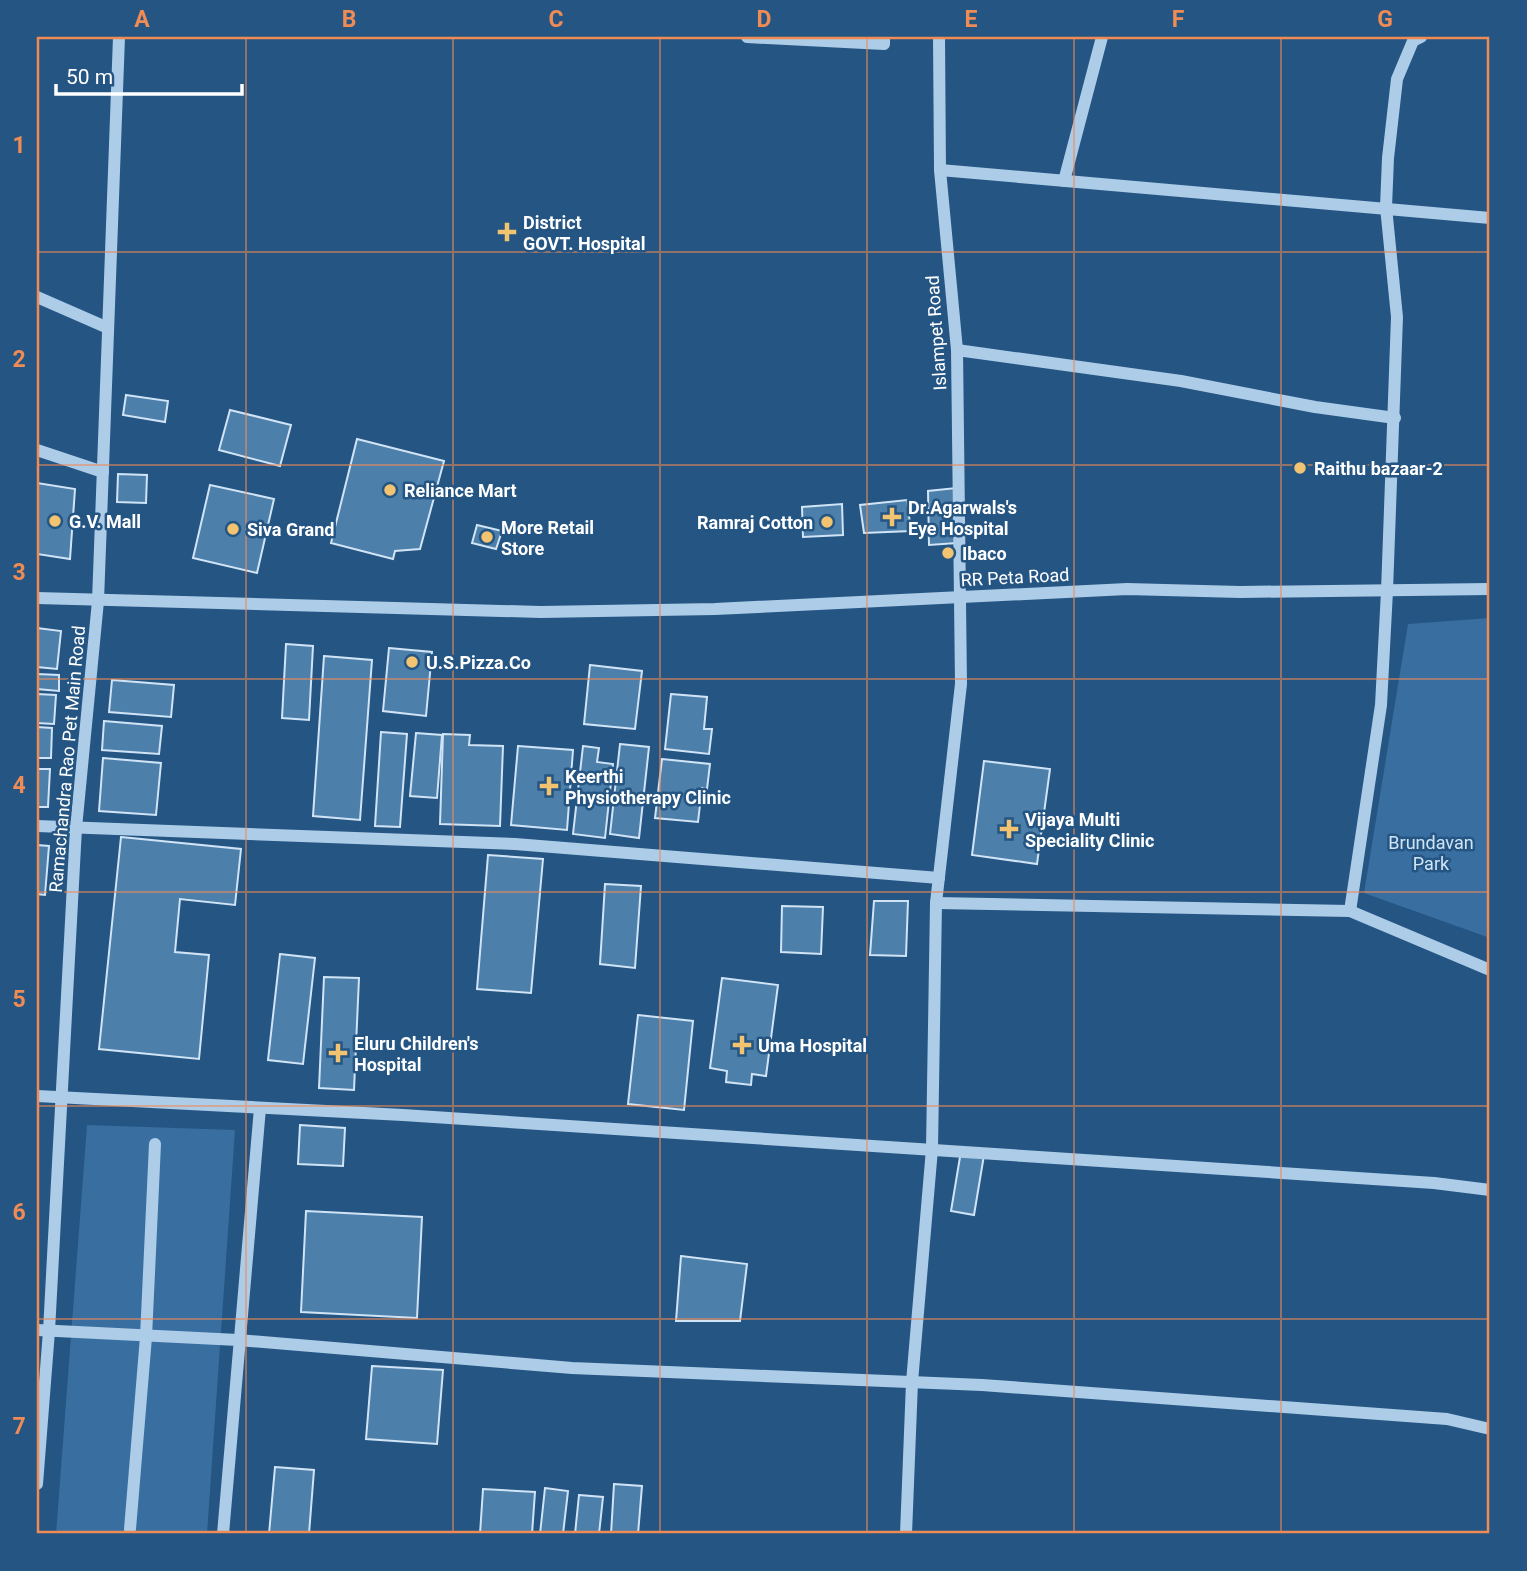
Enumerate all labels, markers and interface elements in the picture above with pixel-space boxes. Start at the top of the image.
text: A [134,6,150,33]
text: B [342,6,356,33]
text: C [548,6,564,33]
text: D [757,6,771,33]
text: E [965,6,978,33]
text: F [1172,6,1185,33]
text: G [1377,6,1393,33]
scale bar [56,52,242,96]
text: 50 m [66,65,113,89]
text: 1 [12,132,26,159]
place label: District GOVT. Hospital [523,212,645,254]
marker: District GOVT. Hospital [497,222,517,242]
street label: Islampet Road [921,275,951,391]
text: 2 [12,346,26,373]
place label: Raithu bazaar-2 [1314,458,1443,479]
marker: Raithu bazaar-2 [1292,460,1308,476]
place label: Reliance Mart [404,480,517,501]
marker: Reliance Mart [382,482,398,498]
place label: Dr.Agarwals's Eye Hospital [908,497,1017,539]
marker: Dr.Agarwals's Eye Hospital [882,507,902,527]
place label: G.V. Mall [69,511,141,532]
place label: Ramraj Cotton [697,512,813,533]
marker: G.V. Mall [47,513,63,529]
marker: Ramraj Cotton [819,514,835,530]
place label: More Retail Store [501,517,594,559]
place label: Siva Grand [247,519,334,540]
marker: Siva Grand [225,521,241,537]
marker: More Retail Store [479,529,495,545]
place label: Ibaco [962,543,1007,564]
marker: Ibaco [940,545,956,561]
text: 3 [12,559,26,586]
street label: RR Peta Road [960,564,1070,590]
street label: Ramachandra Rao Pet Main Road [45,625,89,893]
place label: U.S.Pizza.Co [426,652,531,673]
marker: U.S.Pizza.Co [404,654,420,670]
place label: Keerthi Physiotherapy Clinic [565,766,731,808]
text: 4 [12,772,26,799]
marker: Keerthi Physiotherapy Clinic [539,776,559,796]
place label: Vijaya Multi Speciality Clinic [1025,809,1154,851]
marker: Vijaya Multi Speciality Clinic [999,819,1019,839]
park label: Brundavan Park [1388,832,1474,874]
text: 5 [12,986,26,1013]
place label: Eluru Children's Hospital [354,1033,478,1075]
marker: Uma Hospital [732,1035,752,1055]
place label: Uma Hospital [758,1035,867,1056]
marker: Eluru Children's Hospital [328,1043,348,1063]
text: 6 [12,1199,26,1226]
text: 7 [12,1413,26,1440]

